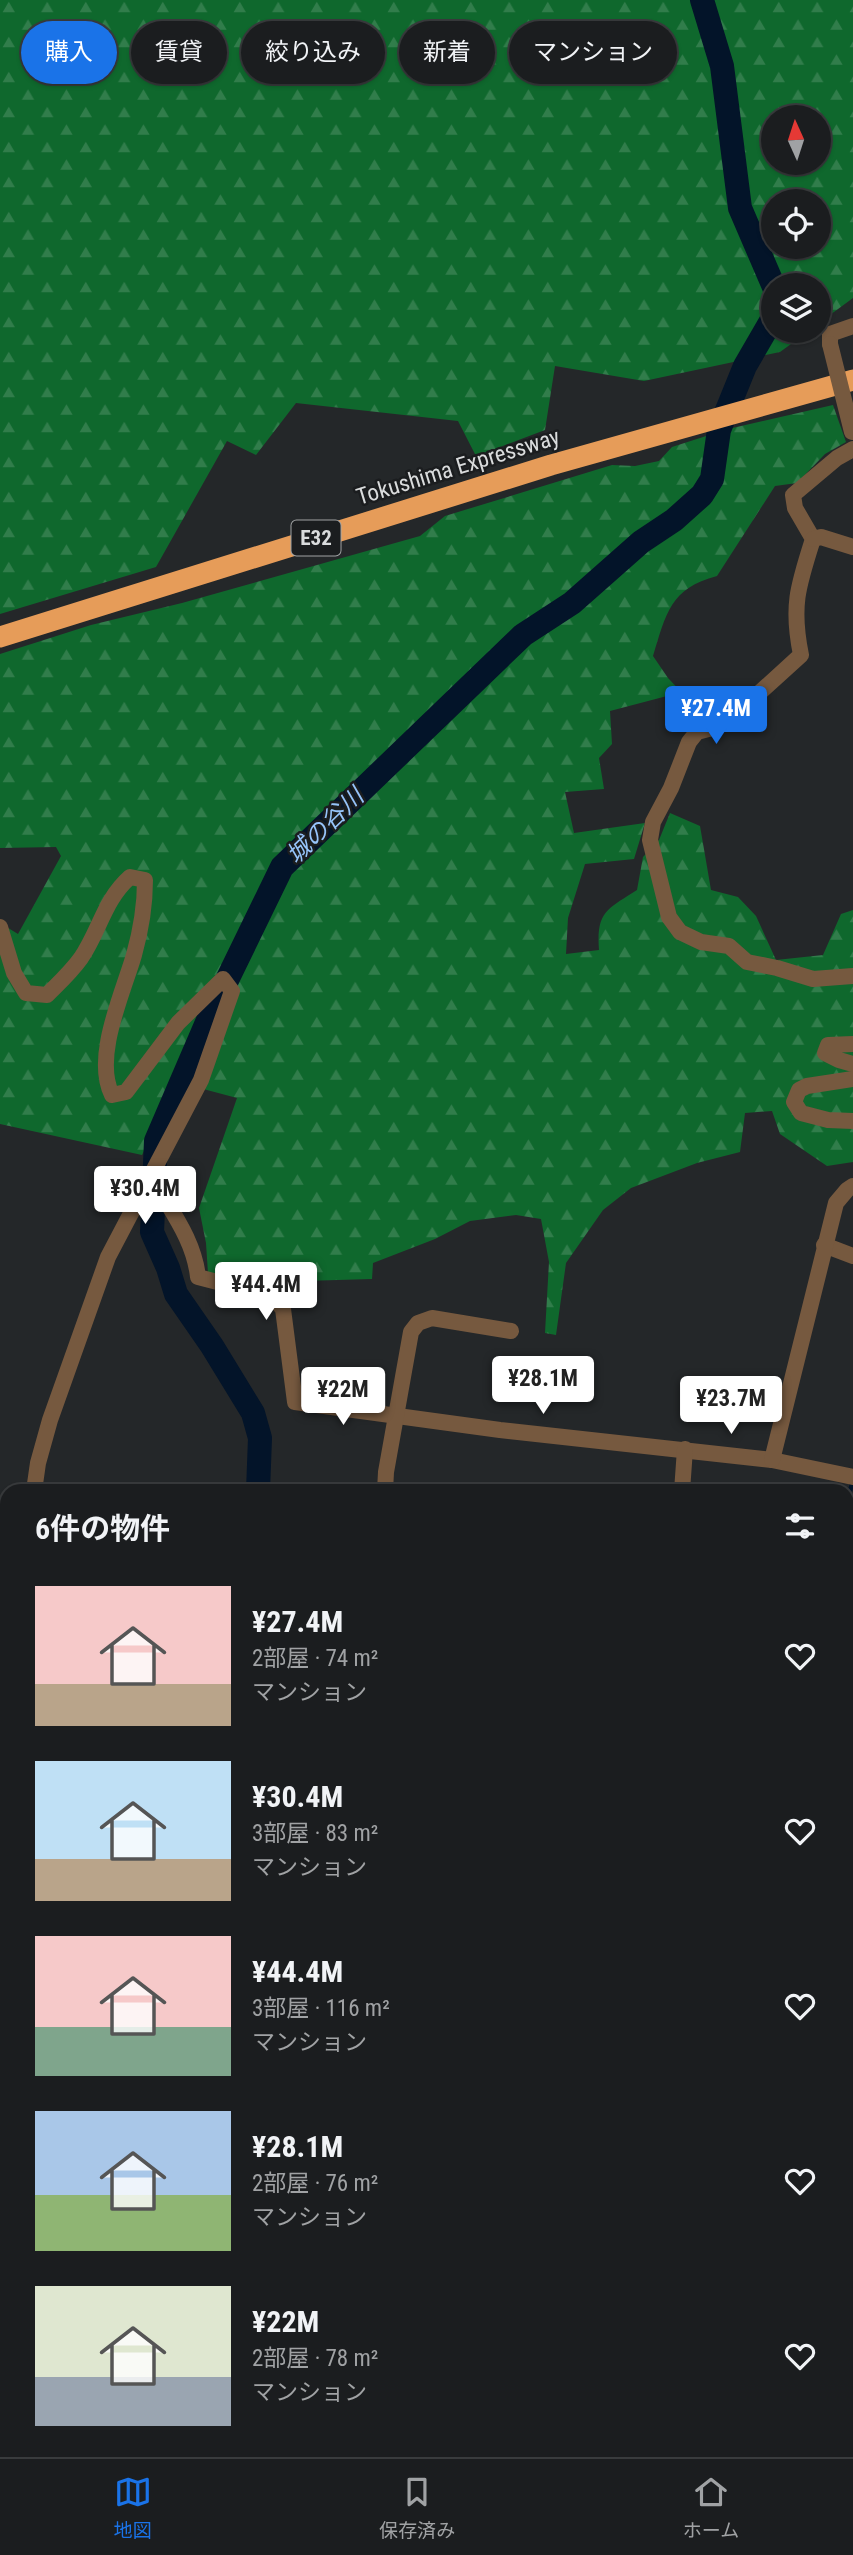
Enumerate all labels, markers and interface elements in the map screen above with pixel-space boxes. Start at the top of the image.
chip: 購入 [21,21,117,84]
chip: 賃貸 [131,21,227,84]
chip: 絞り込み [241,21,385,84]
chip: 新着 [399,21,495,84]
chip: マンション [509,21,677,84]
north arrow [761,105,831,175]
map controls [761,105,831,343]
button: locate [761,189,831,259]
button: layers [761,273,831,343]
street label: Tokushima Expressway [353,423,563,511]
road number: E32 [292,520,340,556]
pin: ¥27.4M [659,686,773,746]
text: ¥27.4M [681,695,751,722]
water label: 城の谷川 [281,781,371,869]
pin: ¥30.4M [88,1166,202,1226]
text: ¥30.4M [110,1175,180,1202]
pin: ¥44.4M [209,1262,323,1322]
text: ¥44.4M [231,1271,301,1298]
pin: ¥28.1M [486,1356,600,1416]
text: ¥28.1M [508,1365,578,1392]
pin: ¥22M [302,1368,384,1427]
text: ¥22M [317,1376,369,1403]
pin: ¥23.7M [674,1376,788,1436]
text: ¥23.7M [696,1385,766,1412]
icon: filters [781,1507,819,1545]
text: 6件の物件 [35,1511,170,1546]
text: ¥27.4M [252,1604,343,1639]
icon: home [91,1614,175,1698]
icon: heart [781,1637,819,1675]
text: 2部屋 · 74 m² [252,1645,378,1672]
text: マンション [252,1679,367,1706]
text: ¥30.4M [252,1779,343,1814]
icon: home [91,1789,175,1873]
icon: heart [781,1812,819,1850]
text: 3部屋 · 83 m² [252,1820,378,1847]
text: マンション [252,1854,367,1881]
text: ¥44.4M [252,1954,343,1989]
icon: home [91,1964,175,2048]
icon: heart [781,1987,819,2025]
text: 3部屋 · 116 m² [252,1995,390,2022]
text: マンション [252,2029,367,2056]
text: ¥28.1M [252,2129,343,2164]
icon: home [91,2139,175,2223]
icon: heart [781,2162,819,2200]
text: 2部屋 · 76 m² [252,2170,378,2197]
text: マンション [252,2204,367,2231]
text: ¥22M [252,2304,319,2339]
icon: home [91,2314,175,2398]
icon: heart [781,2337,819,2375]
text: 2部屋 · 78 m² [252,2345,378,2372]
text: マンション [252,2379,367,2406]
tab: 地図 [114,2473,152,2542]
tab: 保存済み [379,2473,455,2542]
tab: ホーム [683,2473,739,2542]

